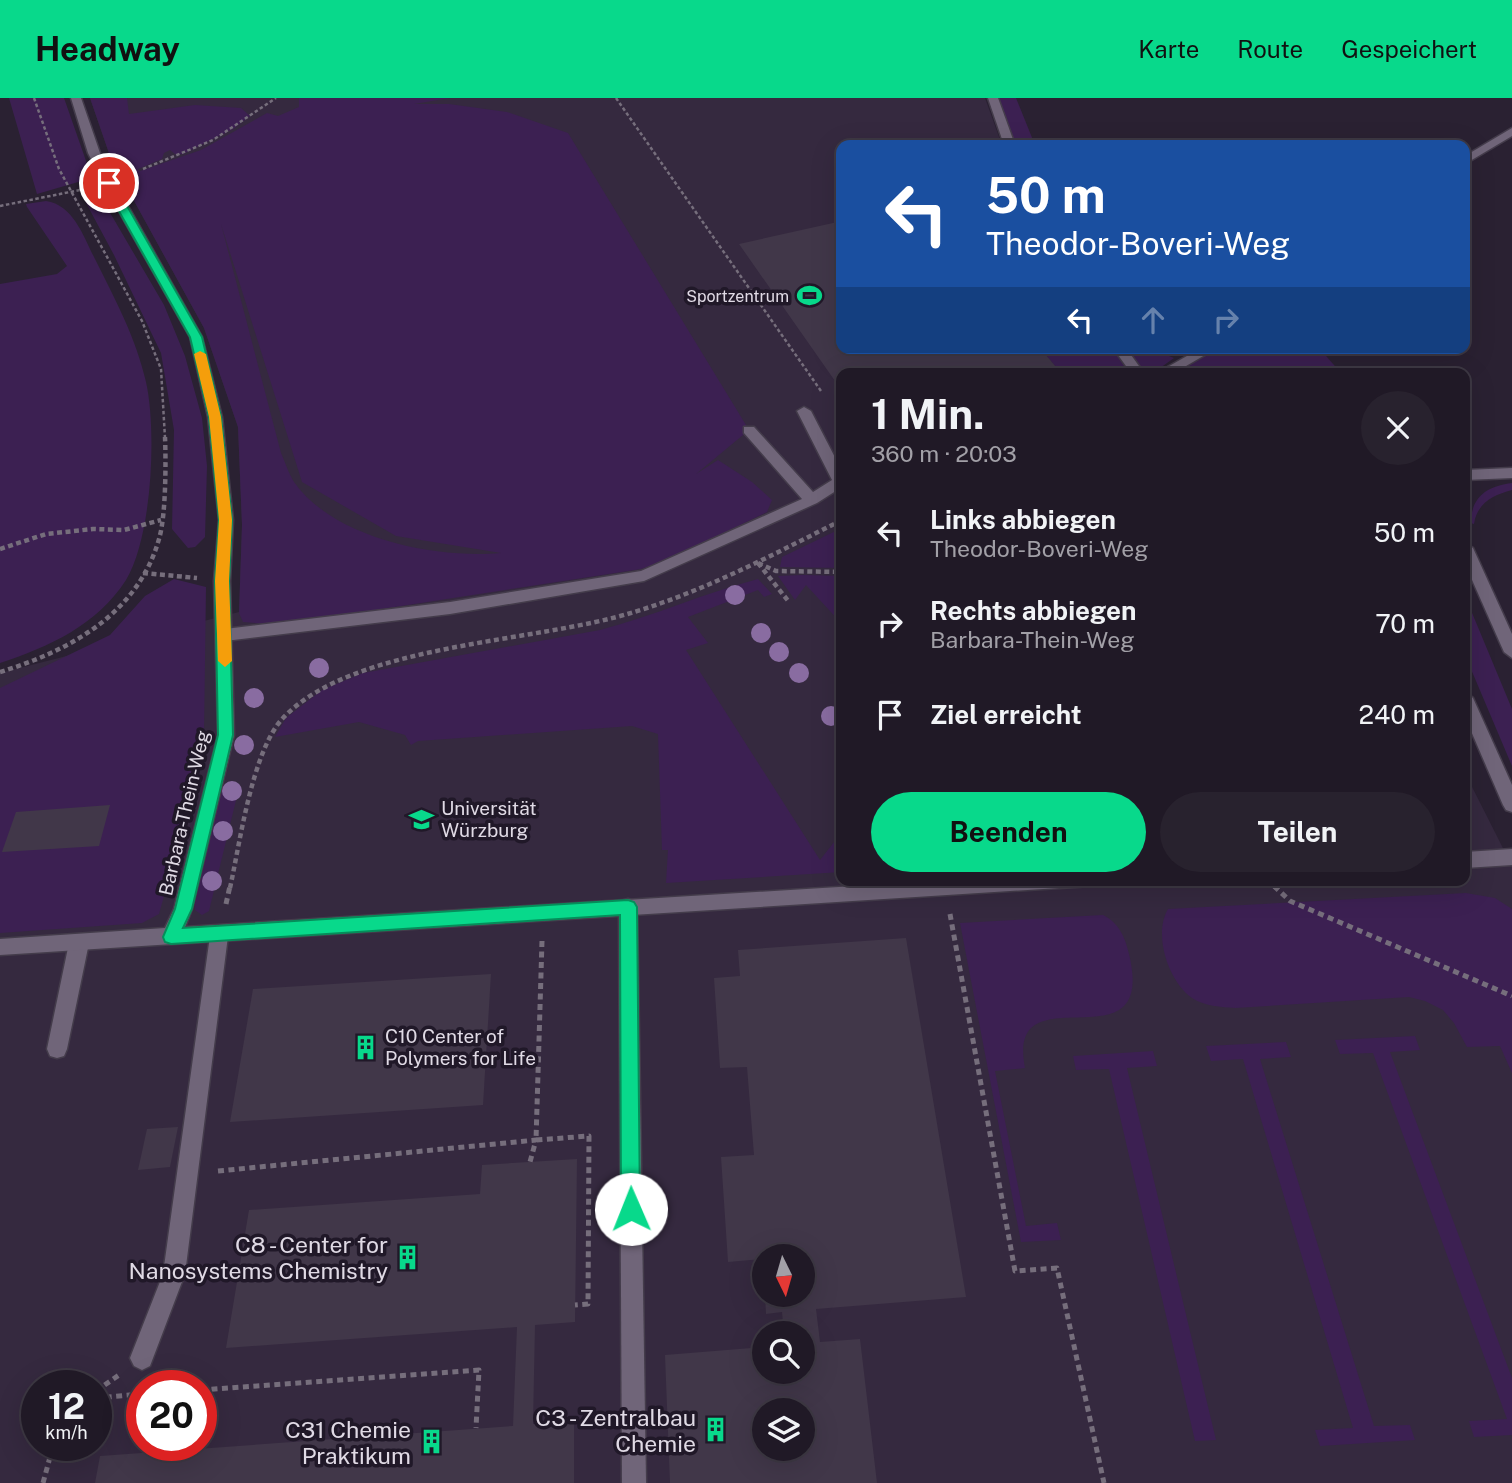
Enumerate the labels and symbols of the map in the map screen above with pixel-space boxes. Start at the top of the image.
pin [79,153,139,213]
sports icon: Sportzentrum [795,282,823,310]
place label: Sportzentrum [686,287,789,306]
street label: Barbara-Thein-Weg [154,728,214,898]
place label: Universität Würzburg [441,797,537,841]
school or university icon: Universität Würzburg [407,805,435,833]
place label: C10 Center of Polymers for Life [385,1025,536,1069]
building icon: C10 Center of Polymers for Life [351,1033,379,1061]
position arrow [594,1172,668,1246]
place label: C8 - Center for Nanosystems Chemistry [129,1231,388,1284]
building icon: C8 - Center for Nanosystems Chemistry [394,1243,422,1271]
north arrow [752,1244,816,1307]
speed limit sign: 20 [126,1370,217,1461]
place label: C3 - Zentralbau Chemie [535,1404,696,1457]
place label: C31 Chemie Praktikum [285,1416,411,1469]
building icon: C3 - Zentralbau Chemie [702,1416,730,1444]
building icon: C31 Chemie Praktikum [417,1428,445,1456]

